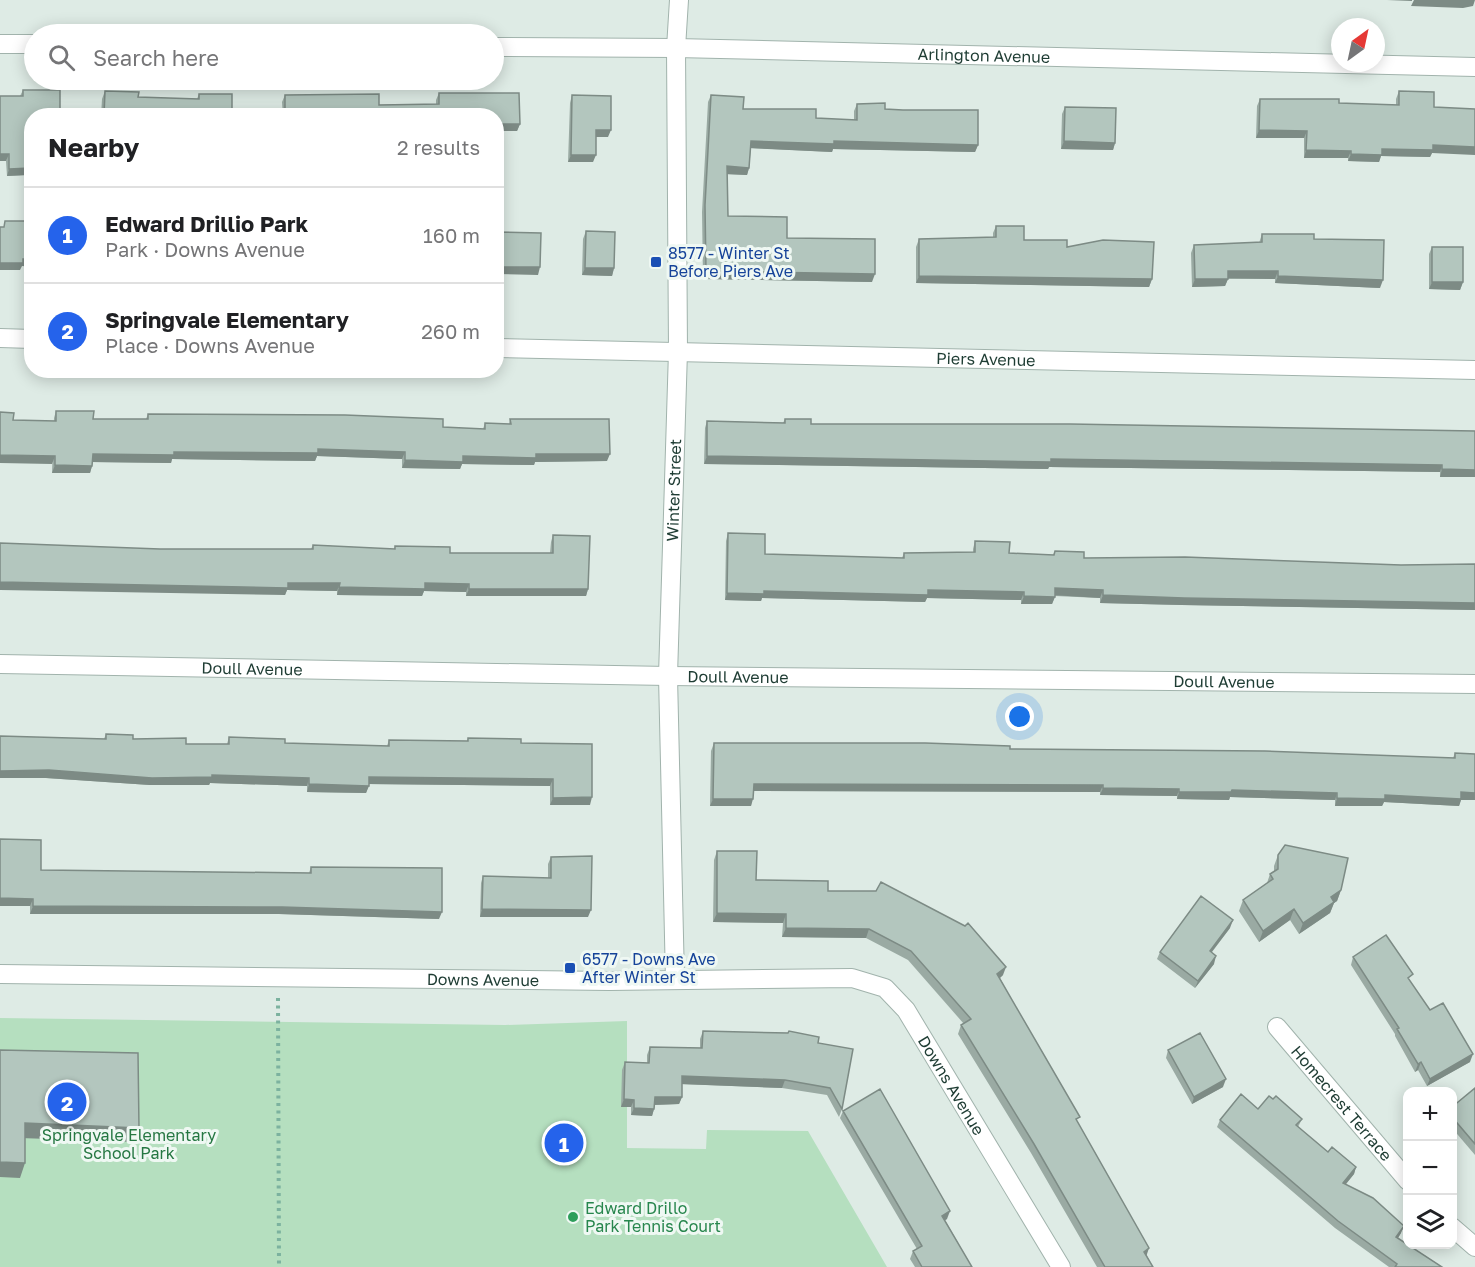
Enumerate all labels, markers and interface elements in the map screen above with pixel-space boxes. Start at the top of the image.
north arrow [1331,18,1385,72]
search box [24,24,504,90]
icon: search [45,41,78,74]
text: Search here [93,44,219,71]
street label: Arlington Avenue [917,44,1050,67]
text: Nearby [48,132,139,163]
text: 2 results [397,135,480,159]
text: Edward Drillio Park [105,210,308,237]
text: 1 [62,223,73,247]
text: 160 m [423,223,480,247]
text: Park · Downs Avenue [105,237,305,261]
place label: 8577 - Winter St Before Piers Ave [668,243,793,281]
marker: 8577 - Winter St Before Piers Ave [649,255,663,269]
text: Springvale Elementary [105,306,349,333]
text: 2 [61,319,74,343]
text: 260 m [421,319,480,343]
text: Place · Downs Avenue [105,333,315,357]
street label: Piers Avenue [936,348,1036,370]
street label: Winter Street [662,439,685,542]
street label: Doull Avenue [201,658,303,679]
street label: Doull Avenue [687,666,789,687]
street label: Doull Avenue [1173,671,1275,692]
your location [1005,702,1034,731]
place label: 6577 - Downs Ave After Winter St [582,949,716,987]
marker: 6577 - Downs Ave After Winter St [563,961,577,975]
street label: Downs Avenue [427,969,539,990]
street label: Downs Avenue [914,1032,989,1139]
street label: Homecrest Terrace [1287,1041,1397,1165]
pin: 2 [48,1080,86,1124]
map controls [1403,1087,1457,1249]
button: + [1403,1087,1457,1141]
pin: 1 [544,1120,584,1166]
park label: Springvale Elementary School Park [42,1125,216,1163]
button: − [1403,1141,1457,1195]
button: layers [1403,1195,1457,1249]
place label: Edward Drillo Park Tennis Court [585,1198,721,1236]
marker: Edward Drillo Park Tennis Court [566,1210,580,1224]

